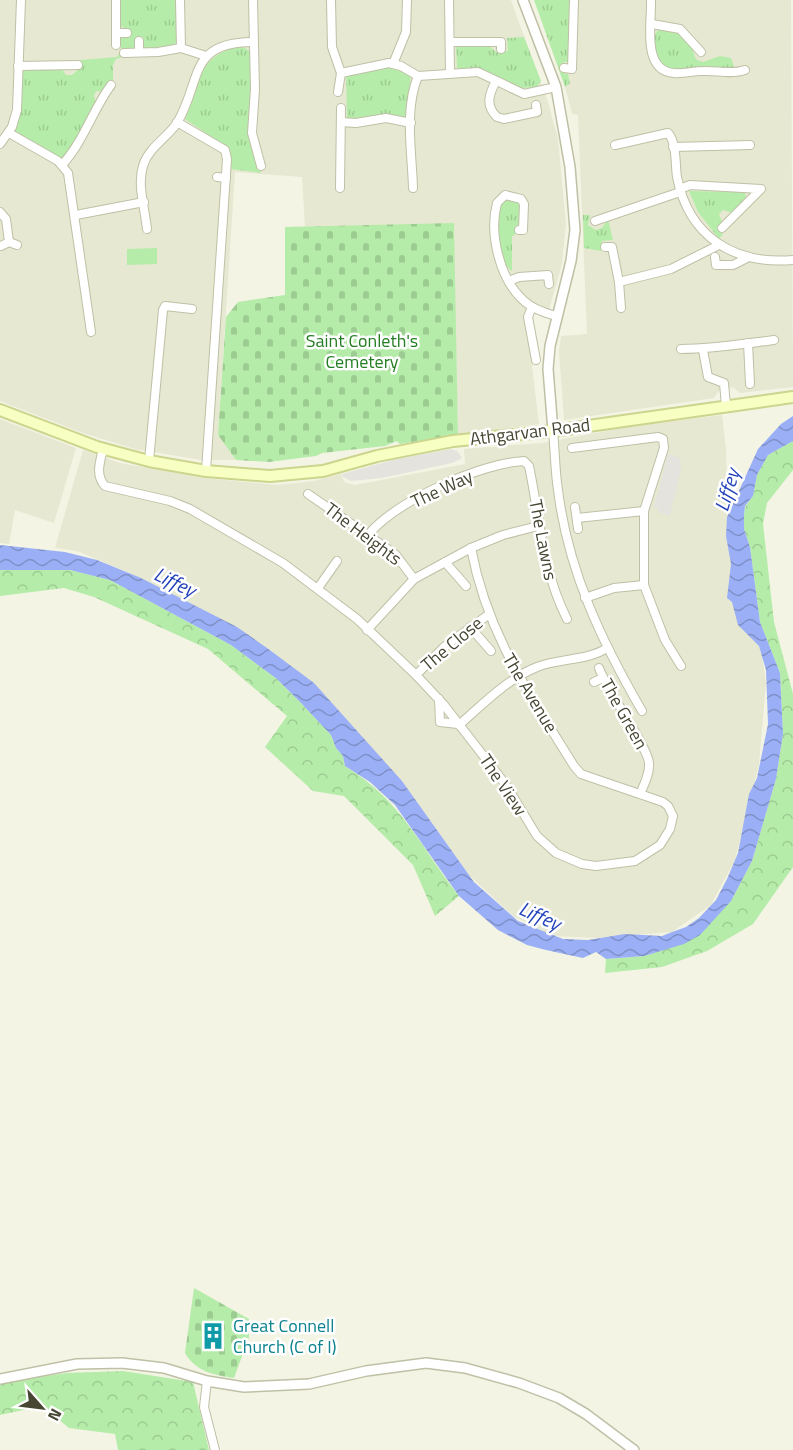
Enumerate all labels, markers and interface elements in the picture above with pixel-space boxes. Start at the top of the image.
park label: Saint Conleth's Cemetery [306,327,418,375]
street label: Athgarvan Road [468,411,592,452]
street label: The Way [406,462,477,515]
water label: Liffey [705,463,748,515]
street label: The Heights [319,495,408,572]
street label: The Lawns [522,497,565,583]
water label: Liffey [149,558,203,606]
street label: The Close [415,610,488,677]
street label: The Avenue [496,648,565,738]
street label: The Green [594,673,655,754]
street label: The View [473,748,534,821]
water label: Liffey [514,893,568,939]
place label: Great Connell Church (C of I) [233,1312,336,1360]
building icon: Great Connell Church (C of I) [198,1321,228,1351]
north arrow [12,1378,72,1438]
text: N [42,1405,68,1426]

